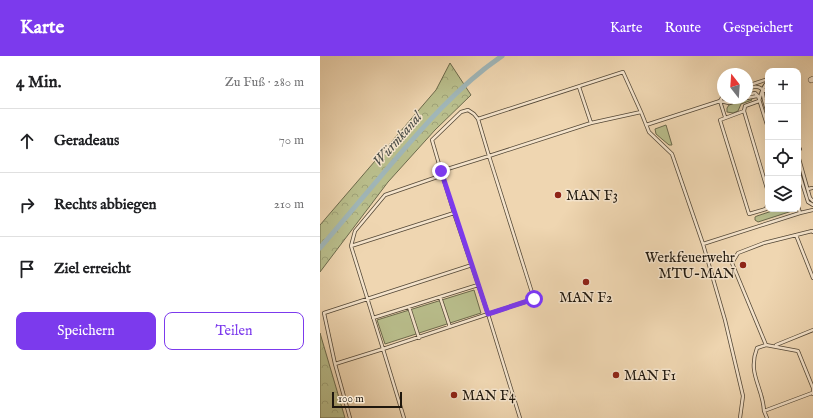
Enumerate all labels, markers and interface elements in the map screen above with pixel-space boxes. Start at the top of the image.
text: Karte [20,16,64,40]
text: Karte [610,19,642,37]
text: Route [664,19,701,37]
text: Gespeichert [723,19,793,37]
north arrow [717,68,753,104]
map controls [765,68,801,212]
button: + [765,68,801,104]
text: 4 Min. [16,72,61,93]
text: Zu Fuß · 280 m [225,74,304,91]
button: − [765,104,801,140]
water label: Würmkanal [368,107,427,171]
icon: ahead [16,130,38,152]
text: Geradeaus [54,131,119,150]
text: 70 m [279,132,304,149]
button: locate [765,140,801,176]
route end [432,162,450,180]
button: layers [765,176,801,212]
place label: MAN F3 [566,187,618,205]
marker: MAN F3 [553,190,563,200]
icon: right [16,194,38,216]
text: Rechts abbiegen [54,195,157,214]
text: 210 m [274,196,304,213]
place label: Werkfeuerwehr MTU-MAN [645,249,735,283]
icon: arrive [16,258,38,280]
text: Ziel erreicht [54,259,131,278]
marker: Werkfeuerwehr MTU-MAN [738,260,748,270]
marker: MAN F2 [581,277,591,287]
place label: MAN F2 [559,289,613,307]
route start [525,290,543,308]
button: Speichern [16,312,156,350]
button: Teilen [164,312,304,350]
place label: MAN F1 [624,367,676,385]
marker: MAN F1 [611,370,621,380]
place label: MAN F4 [462,387,516,405]
scale bar [332,390,402,409]
marker: MAN F4 [449,390,459,400]
text: 100 m [338,392,364,406]

